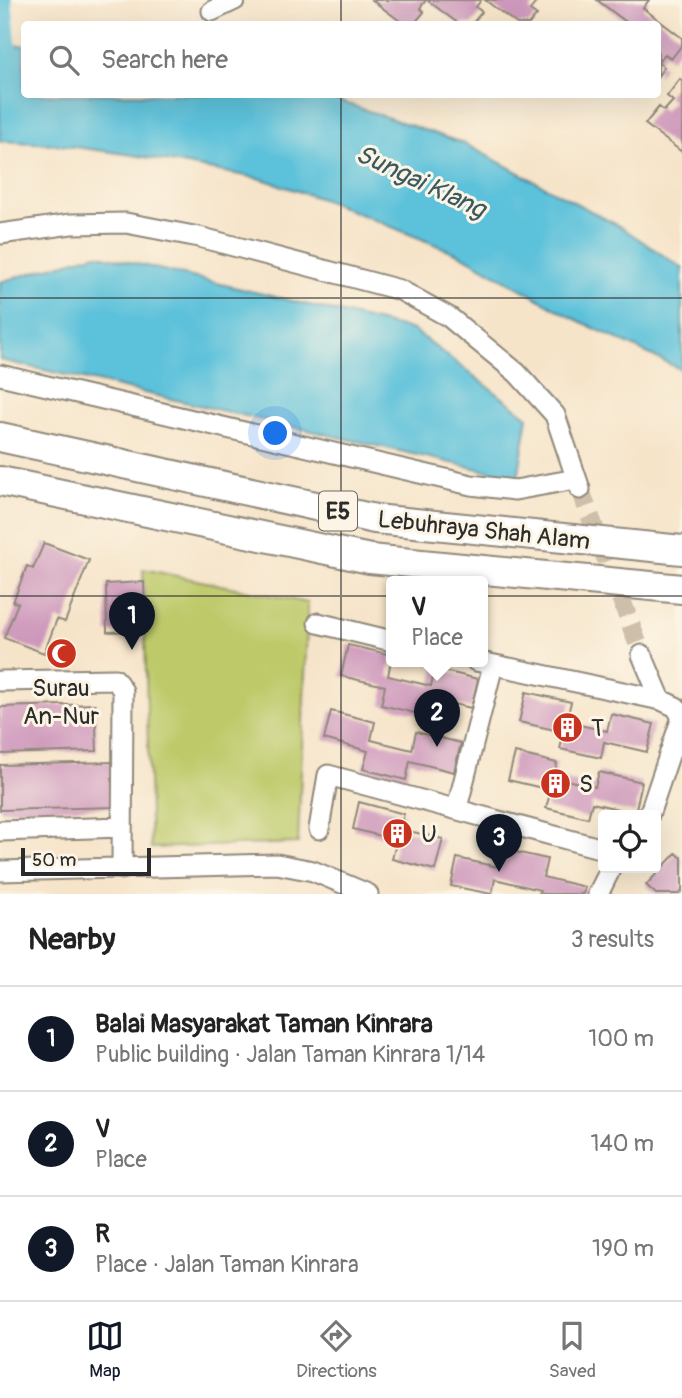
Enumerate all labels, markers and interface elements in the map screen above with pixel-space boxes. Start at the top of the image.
search box [21,21,661,98]
icon: search [45,41,83,79]
text: Search here [101,44,228,76]
water label: Sungai Klang [351,138,492,227]
your location [258,416,292,450]
road number: E5 [319,491,357,530]
street label: Lebuhraya Shah Alam [376,505,592,556]
popup [386,576,488,667]
text: V [411,591,427,623]
pin: 1 [109,592,155,650]
text: Place [411,623,463,652]
mosque icon: Surau An-Nur [44,637,78,671]
place label: Surau An-Nur [23,674,100,731]
pin: 2 [414,689,460,747]
building icon: T [551,711,585,745]
place label: T [591,714,604,743]
building icon: S [539,767,573,801]
place label: S [579,770,593,799]
map controls [598,810,661,873]
button: locate [598,810,661,873]
pin: 3 [476,814,522,872]
building icon: U [381,817,415,851]
place label: U [421,820,437,849]
scale bar [21,845,150,877]
text: 50 m [32,848,76,872]
text: Nearby [28,921,115,958]
text: 3 results [571,925,654,954]
text: Balai Masyarakat Taman Kinrara [95,1008,433,1040]
text: 1 [47,1024,56,1053]
text: 100 m [588,1024,654,1053]
text: Public building · Jalan Taman Kinrara 1/14 [95,1040,485,1069]
text: V [95,1113,111,1145]
text: 2 [45,1129,57,1158]
text: 140 m [591,1129,654,1158]
text: Place [95,1145,147,1174]
text: R [95,1218,110,1250]
text: 3 [45,1234,57,1263]
text: 190 m [592,1234,654,1263]
text: Place · Jalan Taman Kinrara [95,1250,359,1279]
tab: Map [86,1317,124,1383]
tab: Directions [296,1317,377,1383]
tab: Saved [549,1317,596,1383]

